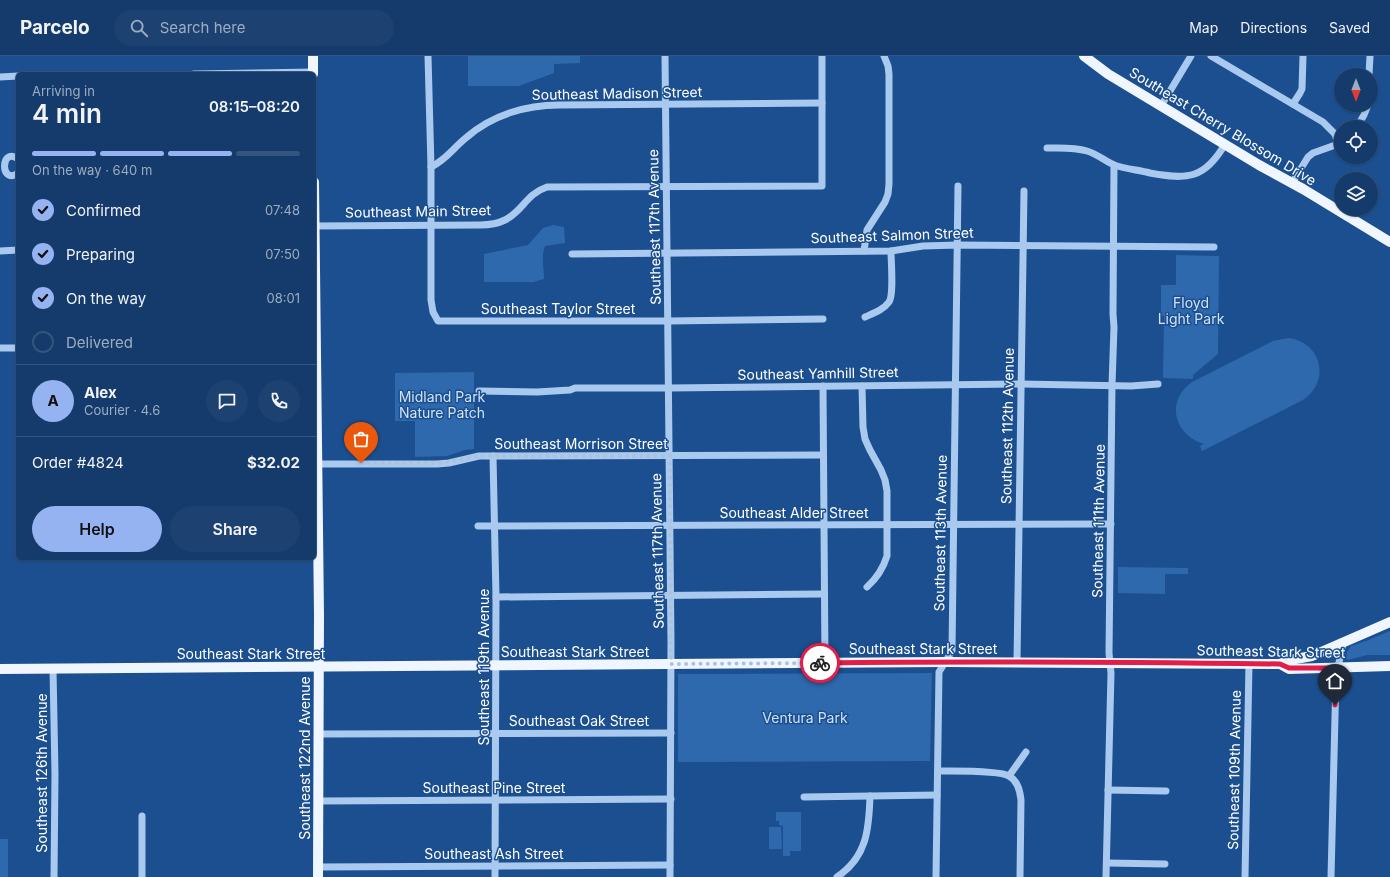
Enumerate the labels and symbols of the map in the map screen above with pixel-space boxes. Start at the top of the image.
street label: Southeast Cherry Blossom Drive [1126,63,1320,189]
north arrow [1334,68,1378,112]
street label: Southeast Madison Street [532,83,703,103]
street label: Southeast 117th Avenue [644,149,664,305]
street label: Southeast Main Street [345,201,492,221]
street label: Southeast Salmon Street [810,224,974,246]
park label: Floyd Light Park [1158,294,1225,327]
street label: Southeast Taylor Street [481,300,636,317]
street label: Southeast 112th Avenue [997,348,1017,504]
street label: Southeast Yamhill Street [737,363,899,383]
park label: Midland Park Nature Patch [399,388,486,421]
pin [344,422,378,463]
street label: Southeast Morrison Street [494,435,668,452]
street label: Southeast 111th Avenue [1088,444,1108,598]
street label: Southeast 113th Avenue [930,455,950,611]
street label: Southeast 117th Avenue [647,473,667,629]
street label: Southeast Alder Street [719,504,869,521]
street label: Southeast 119th Avenue [475,589,492,745]
street label: Southeast Stark Street [849,640,998,657]
street label: Southeast Stark Street [1197,641,1346,661]
street label: Southeast Stark Street [501,643,650,660]
courier [800,643,840,683]
street label: Southeast Stark Street [177,645,326,662]
pin [1318,664,1352,705]
street label: Southeast 122nd Avenue [296,676,313,840]
street label: Southeast 109th Avenue [1224,690,1244,850]
street label: Southeast 126th Avenue [33,693,50,853]
park label: Ventura Park [762,709,848,726]
street label: Southeast Oak Street [509,712,650,729]
street label: Southeast Pine Street [423,779,566,796]
street label: Southeast Ash Street [424,845,564,862]

